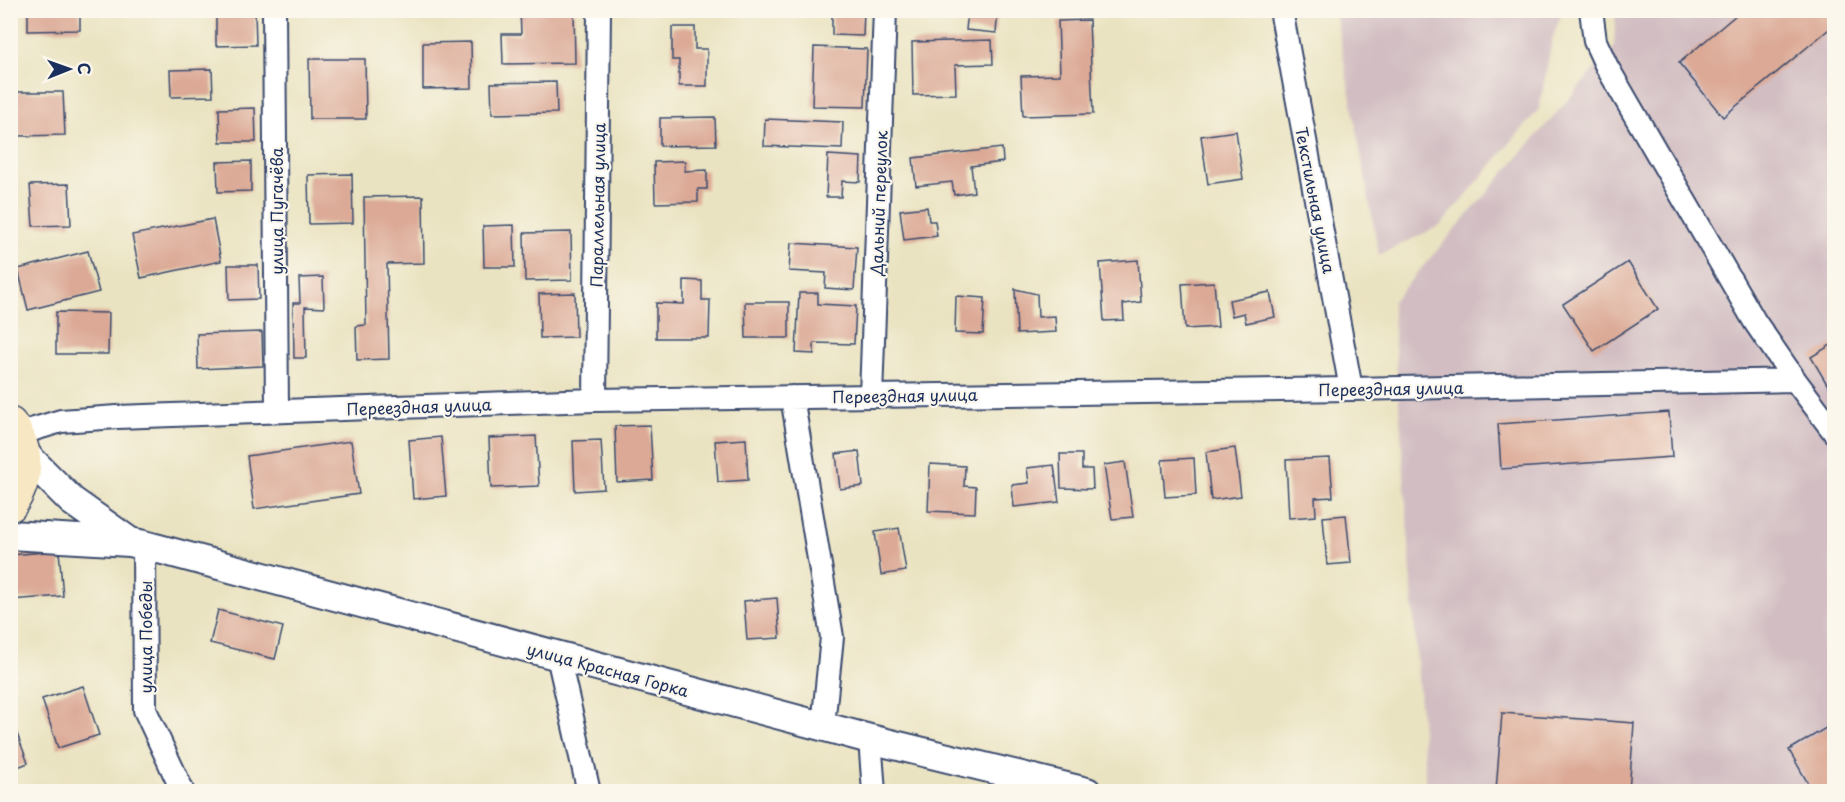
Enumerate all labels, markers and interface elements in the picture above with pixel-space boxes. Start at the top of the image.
north arrow [39,39,99,99]
text: С [73,62,97,75]
street label: Параллельная улица [584,122,610,288]
street label: Текстильная улица [1290,125,1342,275]
street label: Дальний переулок [863,130,893,277]
street label: улица Пугачёва [264,147,288,275]
street label: Переездная улица [1318,375,1464,401]
street label: Переездная улица [832,382,978,408]
street label: Переездная улица [346,391,492,421]
street label: улица Победы [133,581,157,693]
street label: улица Красная Горка [525,636,691,702]

